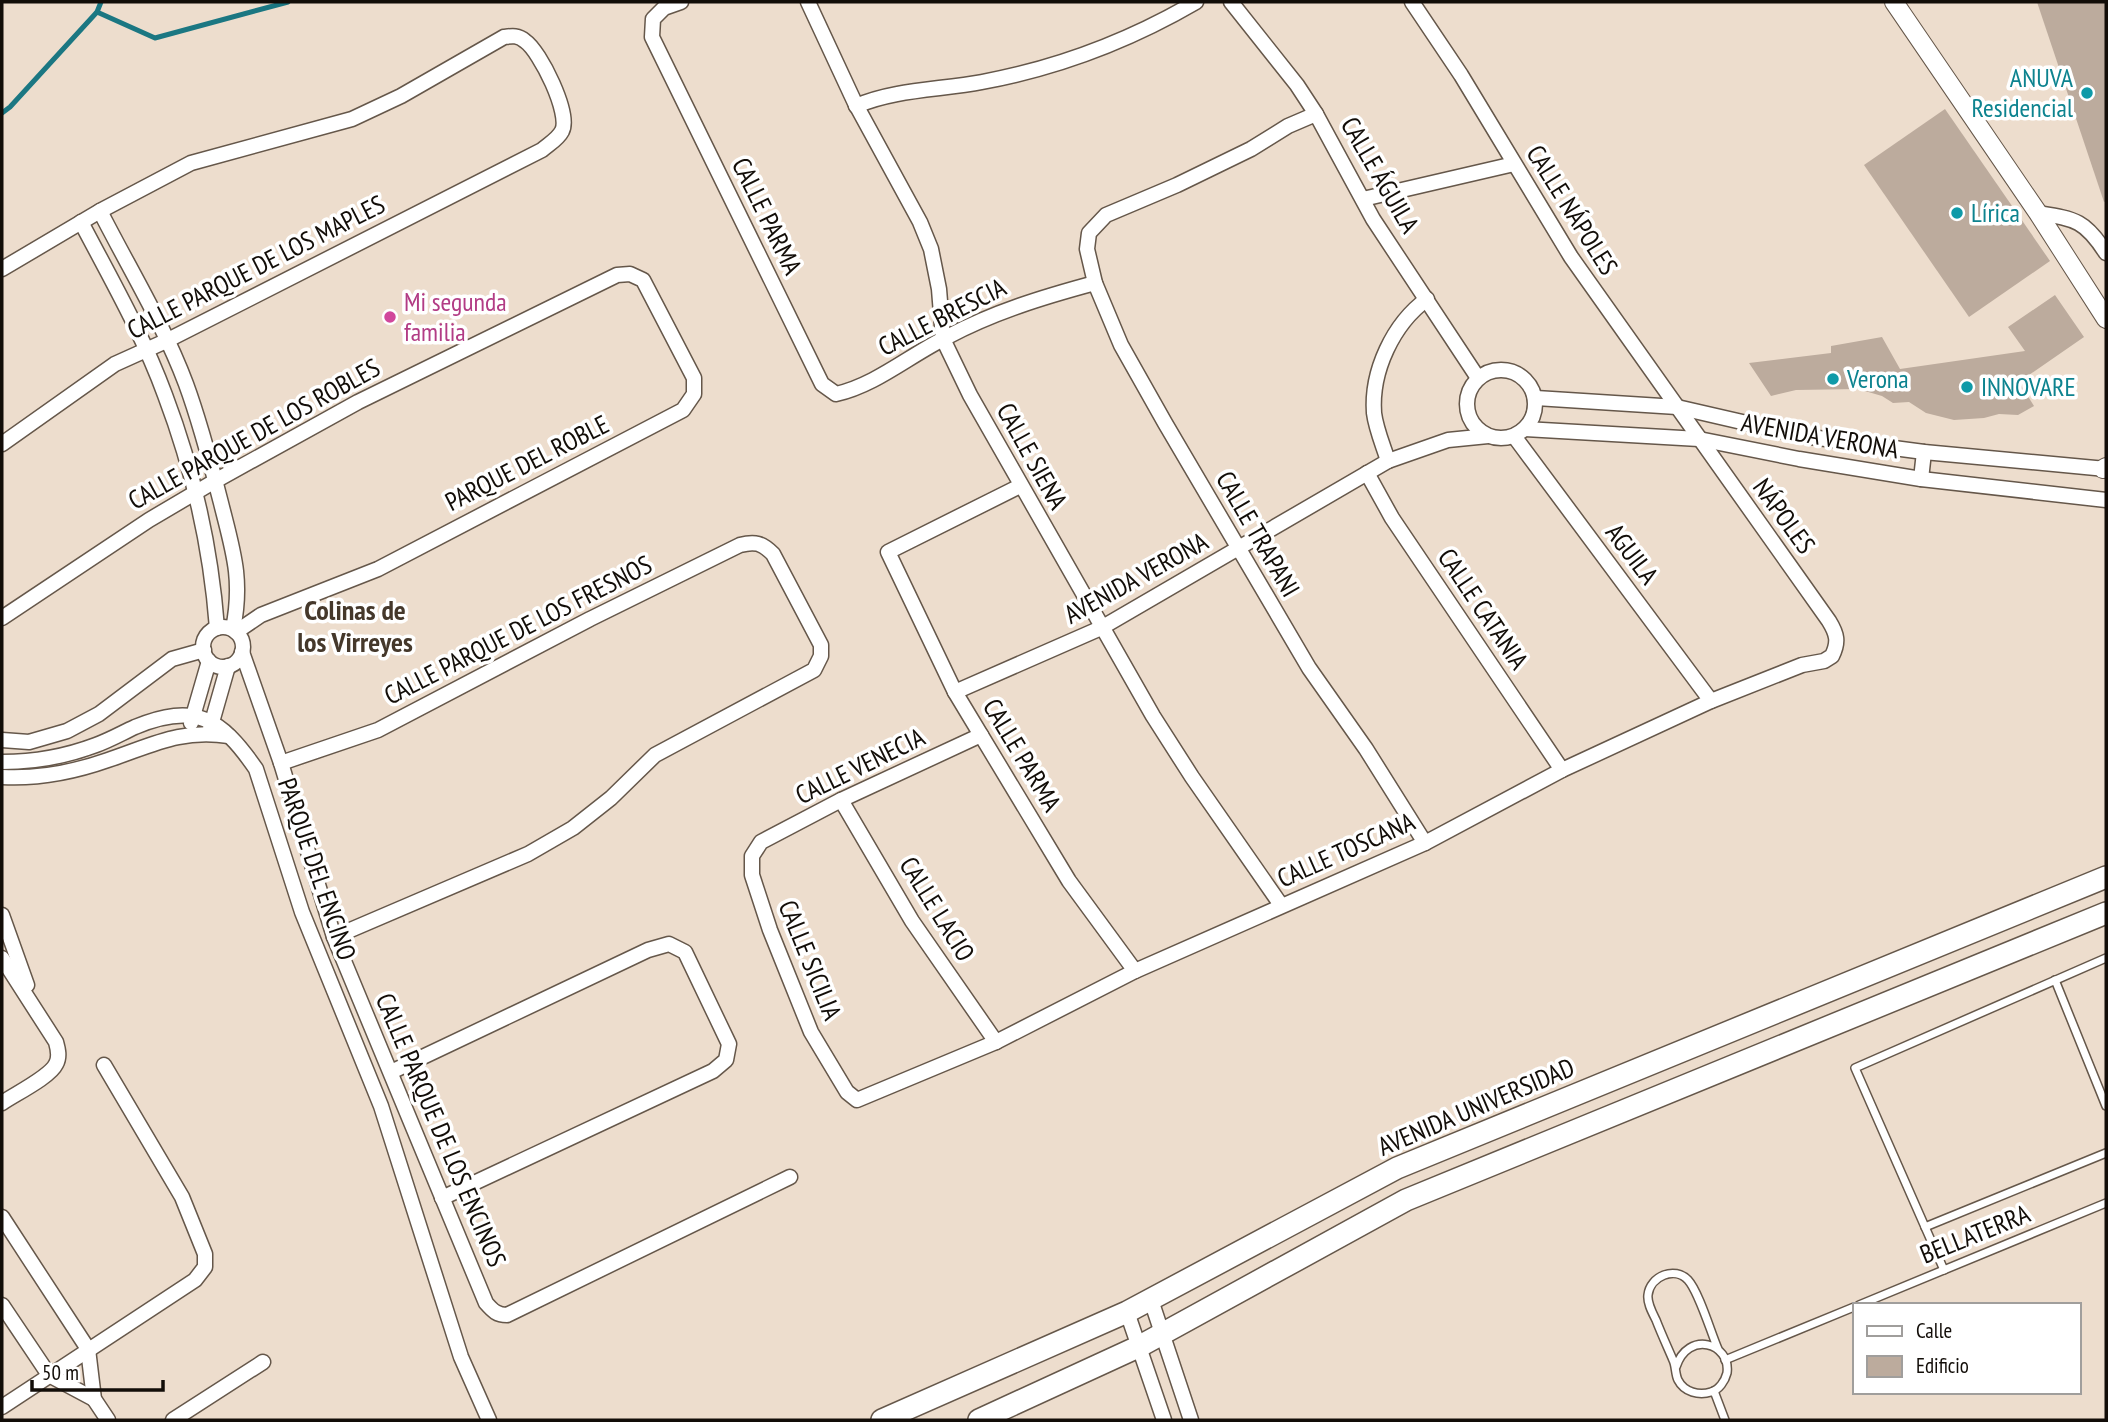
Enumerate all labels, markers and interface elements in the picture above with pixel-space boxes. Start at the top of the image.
place label: ANUVA Residencial [1972,61,2074,124]
marker: ANUVA Residencial [2079,85,2095,101]
street label: CALLE ÁGUILA [1334,111,1427,239]
street label: CALLE NÁPOLES [1520,139,1625,281]
street label: CALLE PARMA [725,152,810,280]
street label: CALLE PARQUE DE LOS MAPLES [121,187,390,346]
place label: Lírica [1971,196,2020,229]
marker: Lírica [1949,205,1965,221]
street label: CALLE BRESCIA [872,270,1012,363]
place label: Mi segunda familia [404,285,507,348]
marker: Mi segunda familia [382,309,398,325]
street label: CALLE PARQUE DE LOS ROBLES [122,351,385,516]
place label: Verona [1846,362,1909,395]
place label: INNOVARE [1981,370,2076,403]
marker: Verona [1825,371,1841,387]
marker: INNOVARE [1959,379,1975,395]
street label: CALLE SIENA [990,397,1075,515]
street label: AVENIDA VERONA [1739,405,1902,466]
street label: PARQUE DEL ROBLE [439,407,614,518]
street label: CALLE TRAPANI [1209,465,1308,602]
street label: NÁPOLES [1746,472,1823,560]
street label: AGUILA [1599,517,1666,591]
street label: AVENIDA VERONA [1058,524,1214,631]
street label: CALLE CATANIA [1431,542,1536,676]
street label: CALLE PARQUE DE LOS FRESNOS [378,548,657,711]
district label: Colinas de los Virreyes [297,591,413,660]
street label: CALLE PARMA [976,692,1069,818]
street label: CALLE VENECIA [790,720,930,811]
street label: PARQUE DEL ENCINO [271,773,364,964]
street label: CALLE TOSCANA [1272,804,1420,895]
street label: CALLE LACIO [892,850,982,967]
street label: CALLE SICILIA [772,895,850,1025]
street label: CALLE PARQUE DE LOS ENCINOS [369,988,514,1271]
street label: AVENIDA UNIVERSIDAD [1373,1050,1579,1163]
street label: BELLATERRA [1915,1196,2035,1270]
legend [1853,1303,2080,1394]
text: Calle [1916,1317,1952,1344]
scale bar [32,1348,163,1392]
text: Edificio [1916,1352,1969,1379]
text: 50 m [42,1359,79,1386]

